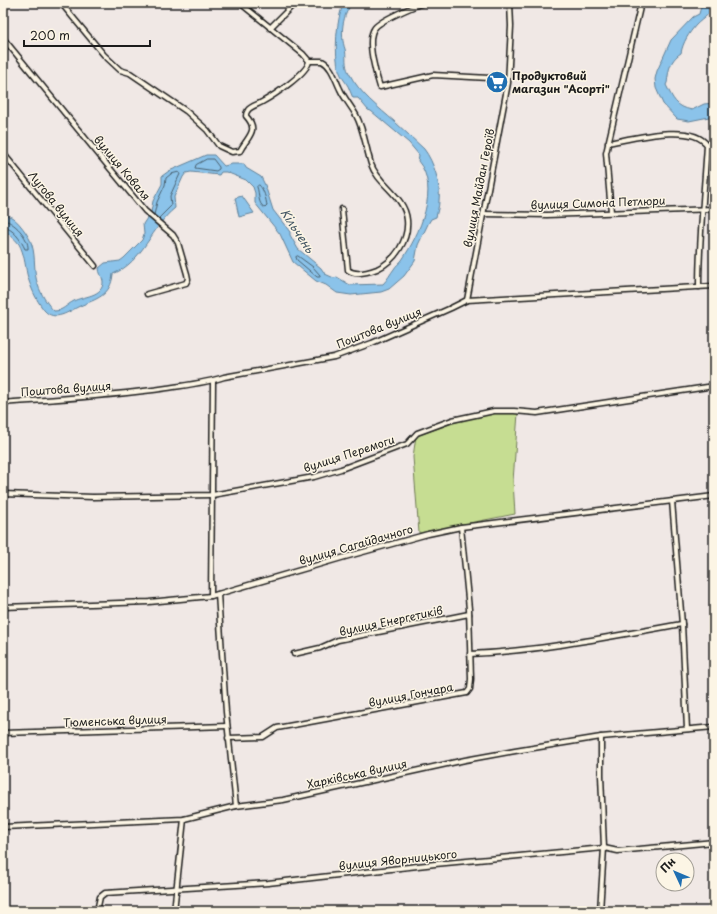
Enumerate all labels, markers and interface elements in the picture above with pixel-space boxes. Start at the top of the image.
scale bar [24,22,150,48]
text: 200 m [30,26,70,44]
place label: Продуктовий магазин "Асорті" [512,67,610,97]
supermarket icon: Продуктовий магазин "Асорті" [484,69,510,95]
street label: вулиця Майдан Героїв [459,127,498,249]
street label: вулиця Коваля [90,132,155,204]
street label: Лугова вулиця [25,167,88,240]
street label: вулиця Симона Петлюри [530,192,666,213]
water label: Кільчень [277,205,320,257]
street label: Поштова вулиця [334,303,424,352]
street label: Поштова вулиця [20,377,112,400]
street label: вулиця Перемоги [301,431,397,476]
street label: вулиця Сагайдачного [297,520,415,569]
street label: вулиця Енергетиків [338,601,444,640]
street label: вулиця Гончара [367,678,455,711]
street label: Тюменська вулиця [63,710,167,731]
street label: Харківська вулиця [305,755,408,792]
street label: вулиця Яворницького [338,845,458,874]
north arrow [655,852,695,892]
text: Пн [656,853,679,876]

